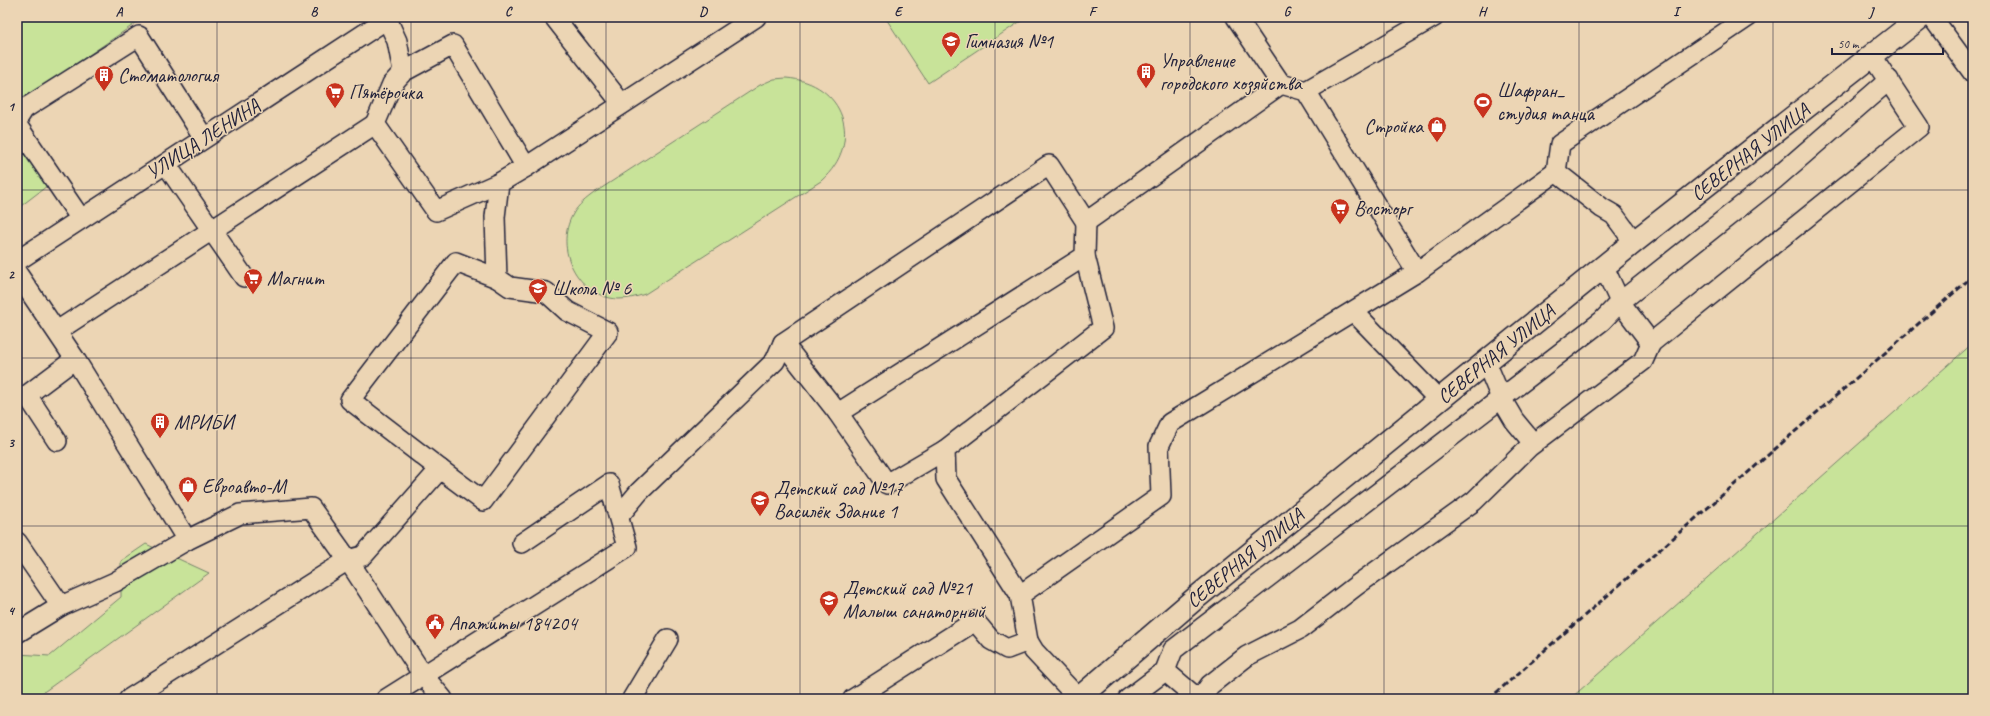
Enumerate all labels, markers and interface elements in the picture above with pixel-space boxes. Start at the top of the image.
text: A [116,4,124,20]
text: B [311,4,319,20]
text: C [505,4,513,20]
text: D [699,4,708,20]
text: E [895,4,904,20]
text: F [1089,4,1098,20]
text: G [1284,4,1292,20]
text: H [1478,4,1488,20]
text: I [1673,4,1682,20]
text: J [1868,4,1875,20]
place label: Гимназия №1 [965,29,1054,54]
school or university icon: Гимназия №1 [940,30,962,58]
scale bar [1832,30,1943,56]
text: 50 m [1838,36,1860,52]
place label: Управление городского хозяйства [1160,48,1303,96]
building icon: Управление городского хозяйства [1135,61,1157,89]
place label: Стоматология [118,63,220,88]
building icon: Стоматология [93,64,115,92]
place label: Шафран_ студия танца [1497,78,1596,126]
place label: Пятёрочка [349,80,424,105]
supermarket icon: Пятёрочка [324,81,346,109]
sports icon: Шафран_ студия танца [1472,91,1494,119]
street label: УЛИЦА ЛЕНИНА [141,92,265,185]
street label: СЕВЕРНАЯ УЛИЦА [1685,97,1815,206]
text: 1 [8,99,16,115]
place label: Стройка [1364,114,1424,139]
shop icon: Стройка [1426,115,1448,143]
place label: Восторг [1354,196,1414,221]
supermarket icon: Восторг [1329,197,1351,225]
place label: Магнит [267,266,325,291]
text: 2 [8,267,15,283]
supermarket icon: Магнит [242,267,264,295]
place label: Школа № 6 [552,276,632,301]
school or university icon: Школа № 6 [527,277,549,305]
street label: СЕВЕРНАЯ УЛИЦА [1432,298,1561,409]
place label: МРИБИ [174,410,237,435]
building icon: МРИБИ [149,411,171,439]
text: 3 [8,435,15,451]
place label: Евроавто-М [202,474,287,499]
shop icon: Евроавто-М [177,475,199,503]
place label: Детский сад №17 Василёк Здание 1 [774,476,904,524]
school or university icon: Детский сад №17 Василёк Здание 1 [749,489,771,517]
street label: СЕВЕРНАЯ УЛИЦА [1181,502,1310,613]
place label: Детский сад №21 Малыш санаторный [843,576,987,624]
school or university icon: Детский сад №21 Малыш санаторный [818,589,840,617]
text: 4 [8,603,16,619]
place label: Апатиты 184204 [449,611,579,636]
public building icon: Апатиты 184204 [424,612,446,640]

